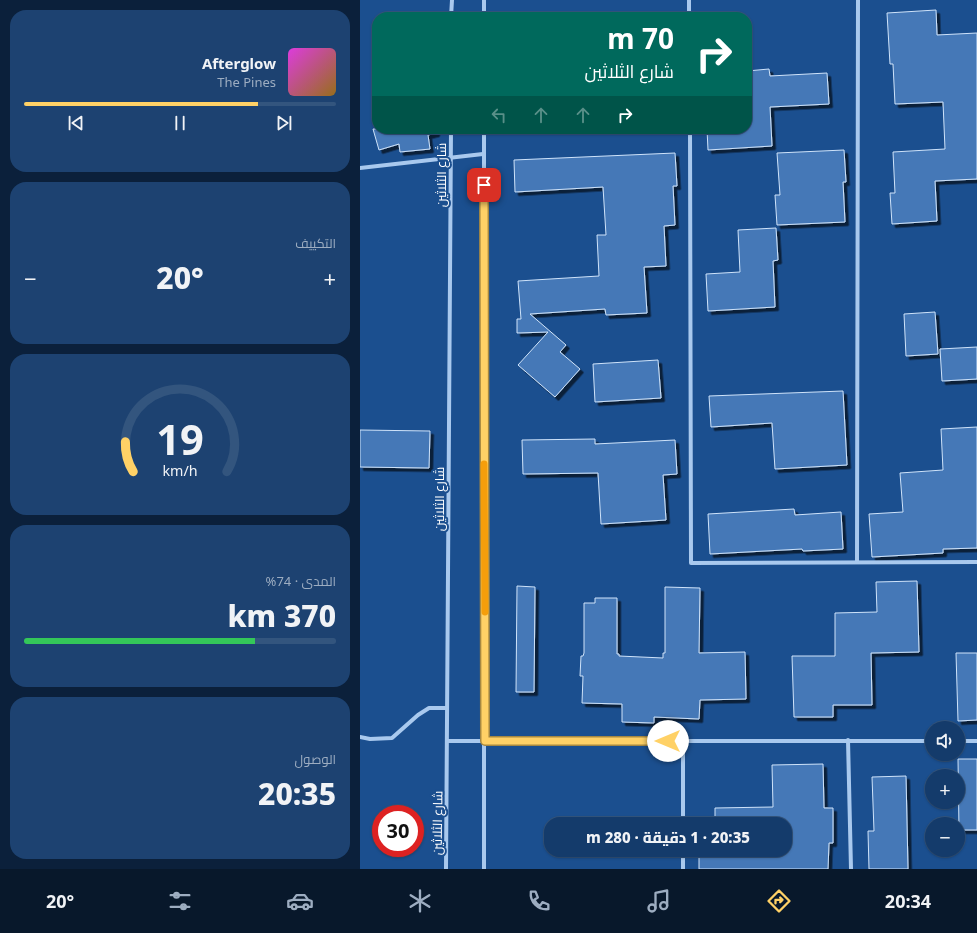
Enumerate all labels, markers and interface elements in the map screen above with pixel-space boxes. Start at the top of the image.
text: 70 m [607,19,674,57]
icon: right [688,28,740,80]
text: Afterglow [202,53,276,73]
text: شارع الثلاثين [585,59,674,83]
text: The Pines [217,73,276,91]
icon: left [488,104,510,126]
icon: ahead [530,104,552,126]
icon: ahead [572,104,594,126]
icon: right [614,104,636,126]
icon: previous [65,112,87,134]
icon: pause [169,112,191,134]
icon: next [273,112,295,134]
street label: شارع الثلاثين [432,143,450,207]
pin [467,168,501,202]
icon: arrive [473,174,495,196]
text: التكييف [295,234,336,252]
text: 20° [156,257,204,298]
text: − [24,263,37,293]
text: + [323,263,336,293]
text: 19 [156,411,204,467]
text: km/h [162,461,198,480]
street label: شارع الثلاثين [430,467,448,531]
text: المدى · 74% [266,572,336,590]
text: 370 km [227,595,336,636]
position arrow [647,720,689,762]
map controls [925,721,965,857]
button: sound [925,721,965,761]
text: الوصول [295,750,336,768]
button: + [925,769,965,809]
text: 20:35 [258,773,336,814]
street label: شارع الثلاثين [427,791,447,855]
speed limit sign: 30 [372,805,424,857]
button: − [925,817,965,857]
text: 20:35 · 1 دقيقة · 280 m [586,827,750,847]
icon: filters [166,887,194,915]
icon: car [286,887,314,915]
icon: climate [406,887,434,915]
icon: phone [525,887,553,915]
icon: music [645,887,673,915]
icon: directions [765,887,793,915]
text: 20° [46,889,74,913]
text: 20:34 [885,889,931,913]

